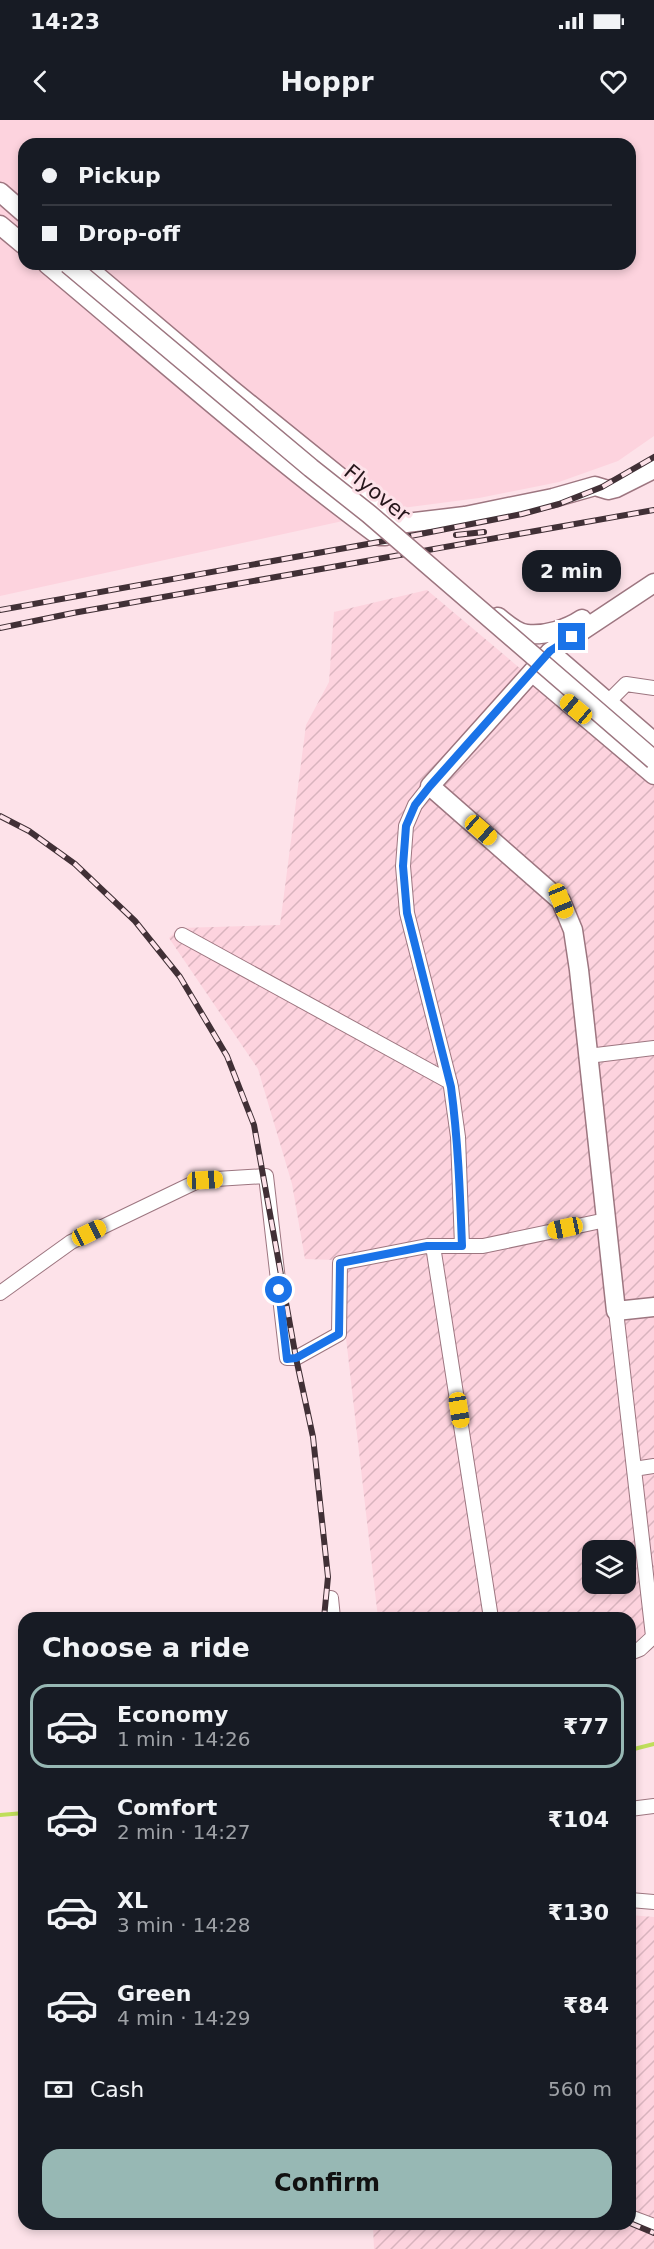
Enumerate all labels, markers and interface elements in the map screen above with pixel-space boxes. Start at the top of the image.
text: 14:23 [30,9,100,34]
icon: back [24,65,57,98]
icon: heart [597,65,630,98]
text: Hoppr [280,66,374,97]
text: Pickup [78,163,161,188]
text: Drop-off [78,221,180,246]
street label: Flyover [339,459,415,527]
callout: 2 min [522,550,622,592]
text: 2 min [540,559,603,583]
route end [558,623,585,650]
car [556,691,596,727]
car [462,811,500,849]
car [546,881,576,921]
car [187,1170,223,1190]
car [546,1215,584,1241]
car [69,1217,109,1249]
route start [265,1276,292,1303]
car [447,1391,471,1429]
map controls [582,1540,636,1594]
button: layers [582,1540,636,1594]
text: Choose a ride [42,1632,250,1663]
icon: car [45,1699,99,1753]
text: Economy [117,1702,228,1727]
text: ₹77 [563,1714,609,1739]
text: 1 min · 14:26 [117,1727,251,1751]
icon: car [45,1792,99,1846]
text: Comfort [117,1795,217,1820]
text: ₹104 [548,1807,609,1832]
text: 2 min · 14:27 [117,1820,251,1844]
icon: car [45,1885,99,1939]
text: XL [117,1888,148,1913]
text: ₹130 [548,1900,609,1925]
text: 3 min · 14:28 [117,1913,251,1937]
icon: car [45,1978,99,2032]
text: Green [117,1981,191,2006]
text: ₹84 [563,1993,609,2018]
text: 4 min · 14:29 [117,2006,251,2030]
icon: cash [42,2073,75,2106]
text: Cash [90,2077,144,2102]
text: 560 m [548,2077,612,2101]
button: Confirm [42,2149,612,2218]

